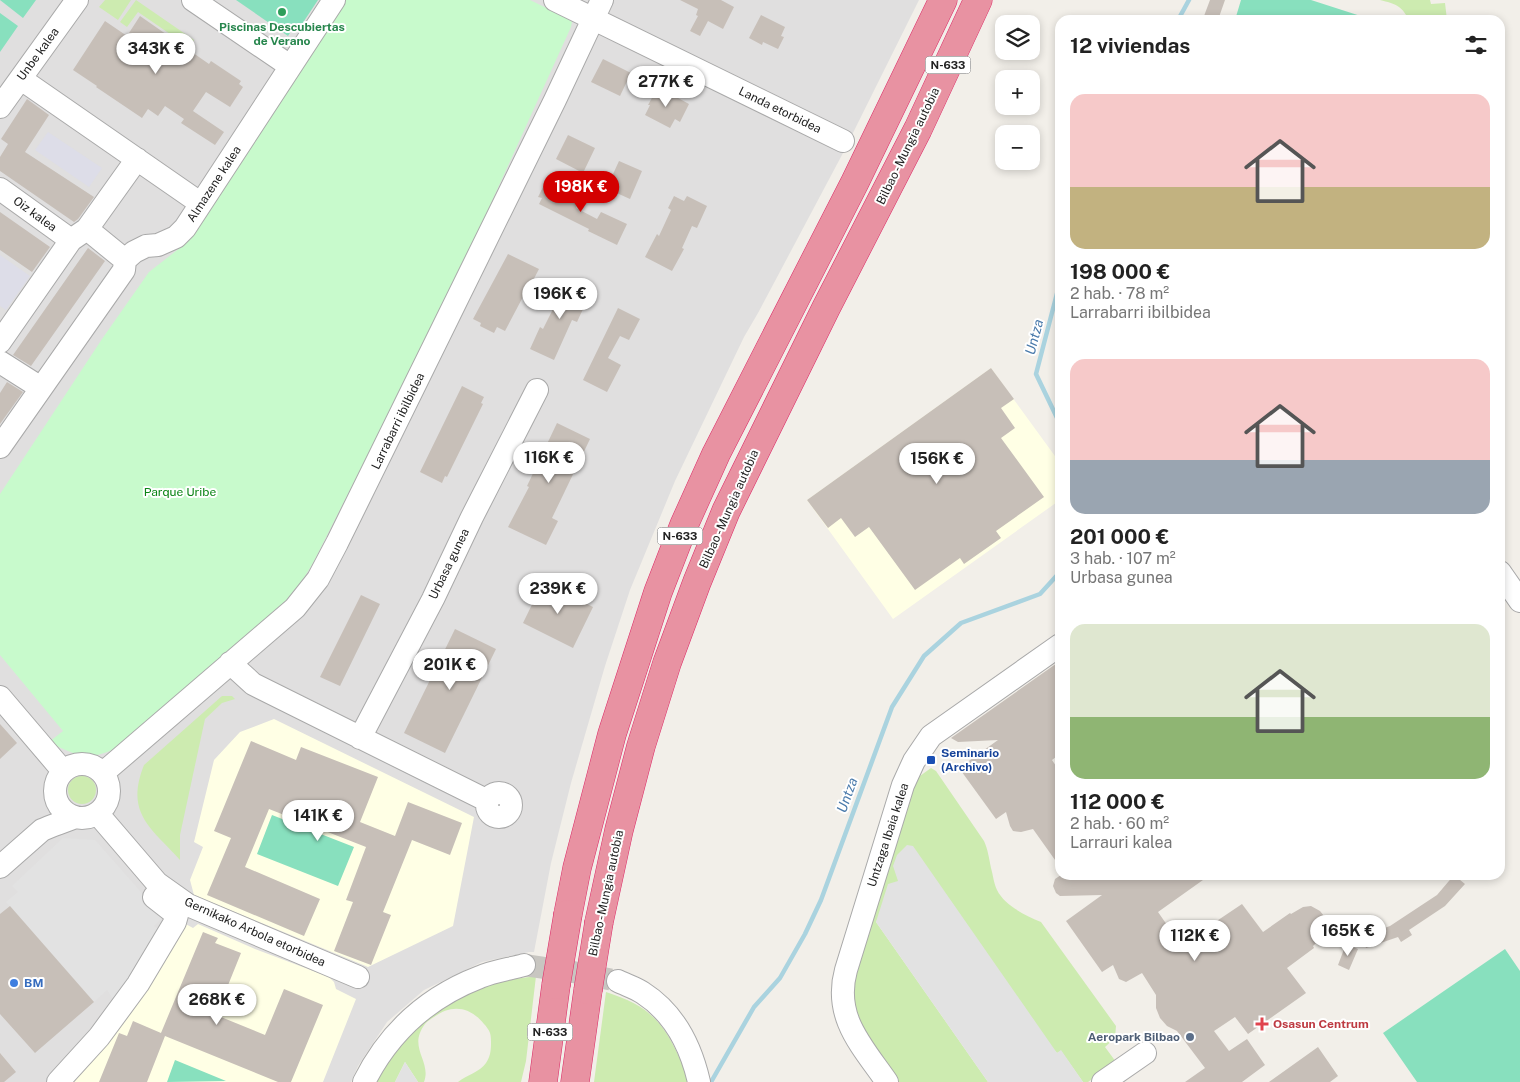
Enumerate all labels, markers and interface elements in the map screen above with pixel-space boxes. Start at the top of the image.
marker: Piscinas Descubiertas de Verano [276,6,288,18]
map controls [995,15,1040,170]
button: layers [995,15,1040,60]
place label: Piscinas Descubiertas de Verano [219,20,345,48]
street label: Unbe kalea [14,25,62,83]
icon: filters [1462,31,1490,59]
pin: 343K € [115,32,197,75]
text: 12 viviendas [1070,33,1190,58]
text: 343K € [127,39,185,58]
road number: N-633 [926,56,970,74]
pin: 277K € [625,66,707,108]
button: + [995,70,1040,115]
text: 277K € [638,72,694,91]
street label: Landa etorbidea [736,84,824,136]
street label: Bilbao - Mungia autobia [874,85,942,207]
button: − [995,125,1040,170]
icon: home [1235,126,1325,216]
street label: Almazene kalea [184,143,244,225]
pin: 198K € [540,170,622,213]
text: 198K € [554,177,608,196]
street label: Oiz kalea [11,194,59,234]
text: 198 000 € [1070,259,1170,284]
pin: 196K € [519,278,601,320]
text: 196K € [533,284,587,303]
text: 2 hab. · 78 m² [1070,284,1169,303]
text: Larrabarri ibilbidea [1070,303,1211,322]
water label: Untza [1022,317,1046,357]
street label: Larrabarri ibilbidea [369,370,427,472]
icon: home [1235,391,1325,481]
pin: 116K € [508,442,590,484]
pin: 156K € [896,442,978,485]
text: 116K € [524,448,574,467]
street label: Bilbao - Mungia autobia [696,448,762,570]
text: 156K € [910,449,964,468]
park label: Parque Uribe [144,485,217,499]
text: 201 000 € [1070,524,1169,549]
street label: Urbasa gunea [426,526,472,602]
road number: N-633 [658,528,702,544]
text: 3 hab. · 107 m² [1070,549,1176,568]
text: Urbasa gunea [1070,568,1173,587]
pin: 239K € [517,572,599,615]
text: 239K € [530,579,586,598]
pin: 201K € [409,648,491,691]
text: 201K € [424,655,476,674]
icon: home [1235,656,1325,746]
place label: Seminario (Archivo) [941,746,999,774]
marker: Seminario (Archivo) [925,754,937,766]
water label: Untza [833,775,861,815]
street label: Untzaga Ibaia kalea [865,781,911,889]
text: 112 000 € [1070,789,1165,814]
pin: 141K € [277,800,359,842]
text: 141K € [293,806,343,825]
text: 2 hab. · 60 m² [1070,814,1169,833]
street label: Bilbao - Mungia autobia [586,829,626,957]
text: Larrauri kalea [1070,833,1172,852]
street label: Gernikako Arbola etorbidea [182,895,328,969]
pin: 165K € [1307,914,1389,957]
pin: 112K € [1154,920,1236,962]
text: 165K € [1321,921,1375,940]
text: 112K € [1170,926,1220,945]
place label: BM [24,976,43,990]
marker: BM [8,977,20,989]
pin: 268K € [176,984,258,1026]
text: 268K € [189,990,245,1009]
marker: Osasun Centrum [1255,1017,1269,1031]
place label: Osasun Centrum [1273,1017,1369,1031]
road number: N-633 [528,1024,572,1040]
place label: Aeropark Bilbao [1088,1030,1180,1044]
marker: Aeropark Bilbao [1184,1031,1196,1043]

